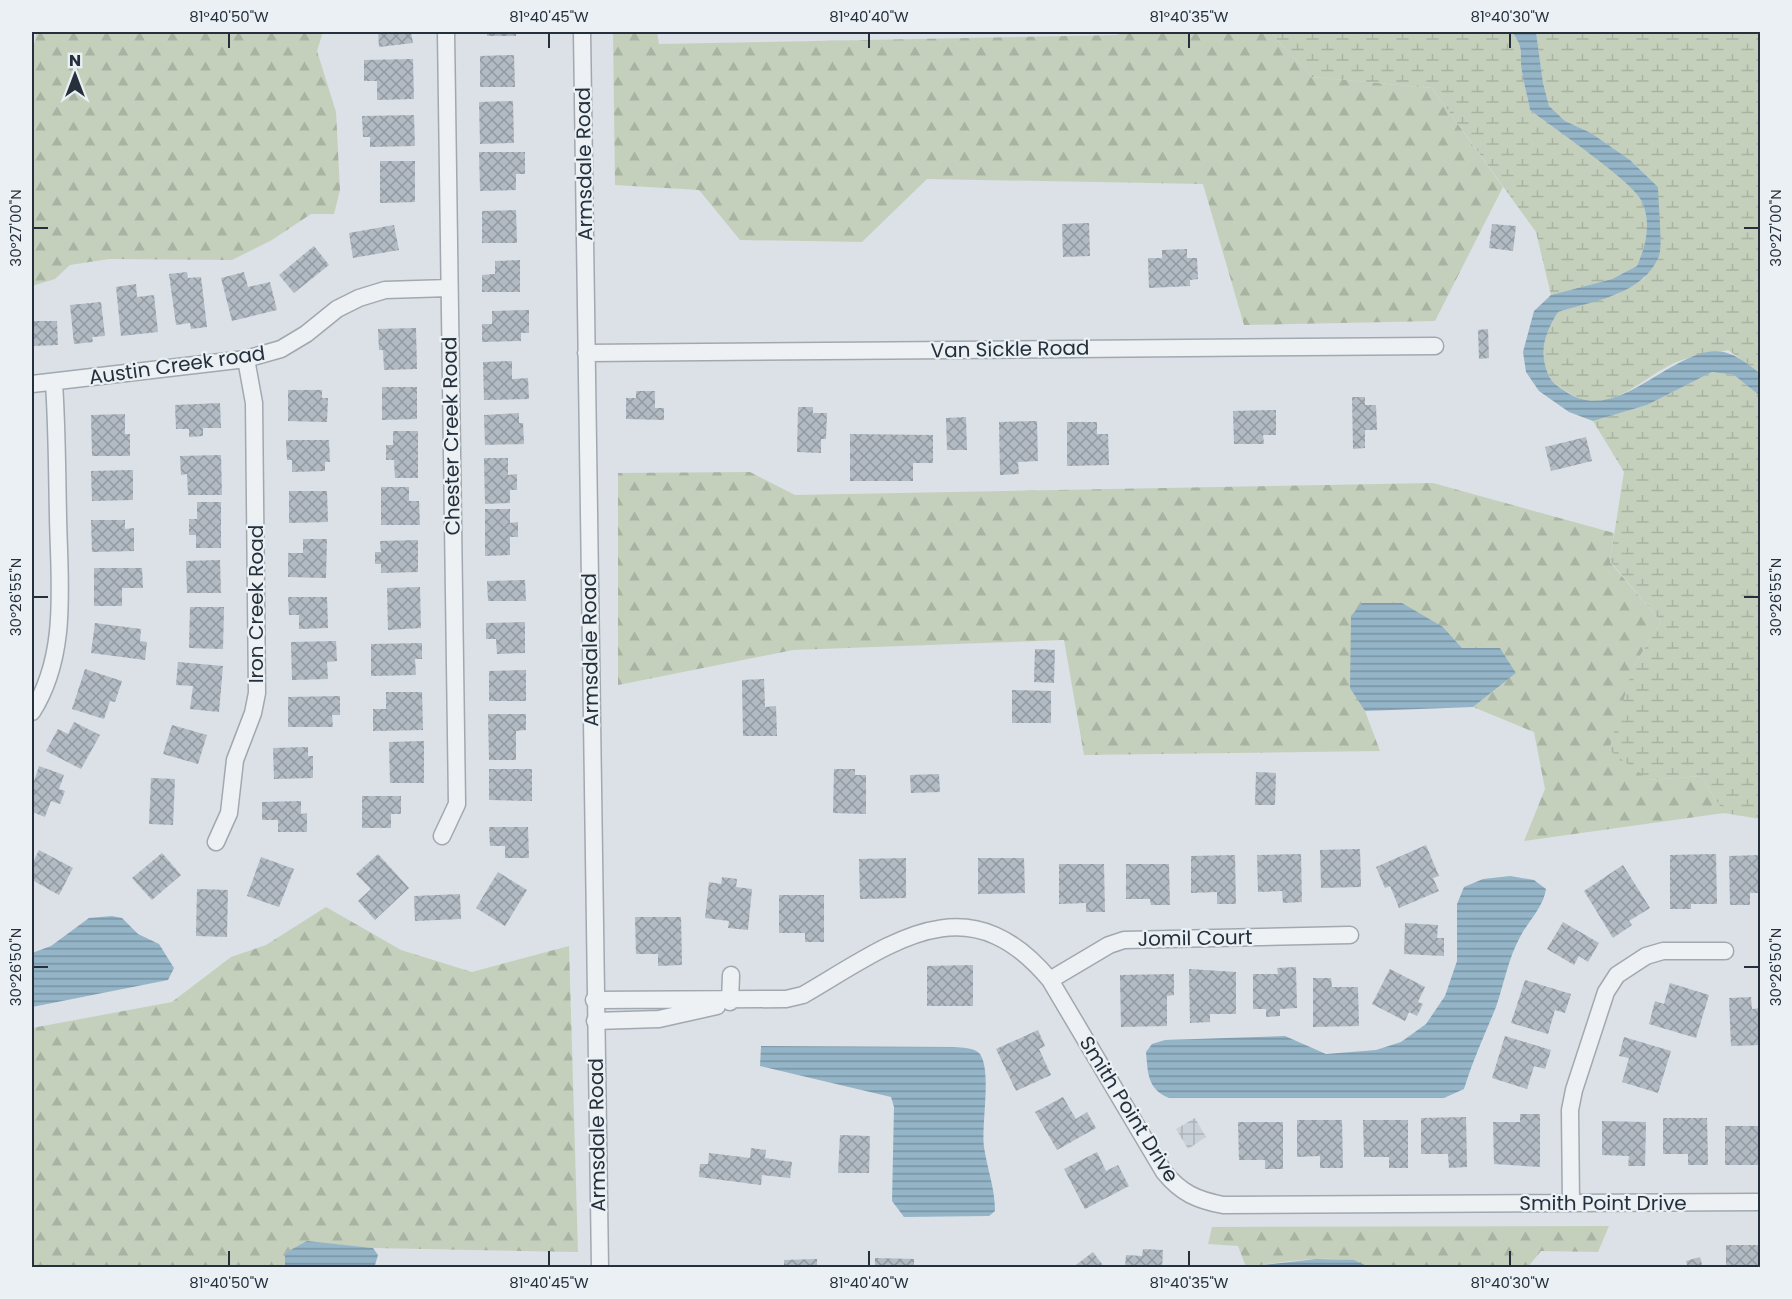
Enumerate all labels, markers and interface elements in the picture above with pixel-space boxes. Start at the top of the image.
text: 81°40'50"W [189,6,269,27]
text: 81°40'45"W [509,6,589,27]
text: 81°40'40"W [829,6,909,27]
text: 81°40'35"W [1150,6,1229,27]
text: 81°40'30"W [1471,6,1550,27]
north arrow [45,45,105,105]
text: N [69,49,81,72]
street label: Armsdale Road [569,87,599,241]
text: 30°27'00"N [5,189,26,267]
text: 30°27'00"N [1765,189,1786,267]
street label: Van Sickle Road [930,334,1090,364]
street label: Chester Creek Road [435,336,467,536]
street label: Austin Creek road [87,339,267,391]
street label: Iron Creek Road [242,525,270,683]
text: 30°26'55"N [5,558,26,636]
text: 30°26'55"N [1765,558,1786,636]
street label: Armsdale Road [575,573,605,727]
street label: Jomil Court [1137,923,1253,953]
text: 30°26'50"N [5,928,26,1006]
text: 30°26'50"N [1765,928,1786,1006]
street label: Smith Point Drive [1073,1031,1185,1187]
street label: Armsdale Road [582,1058,612,1212]
street label: Smith Point Drive [1519,1189,1687,1217]
text: 81°40'50"W [189,1272,269,1293]
text: 81°40'45"W [509,1272,589,1293]
text: 81°40'40"W [829,1272,909,1293]
text: 81°40'35"W [1150,1272,1229,1293]
text: 81°40'30"W [1471,1272,1550,1293]

